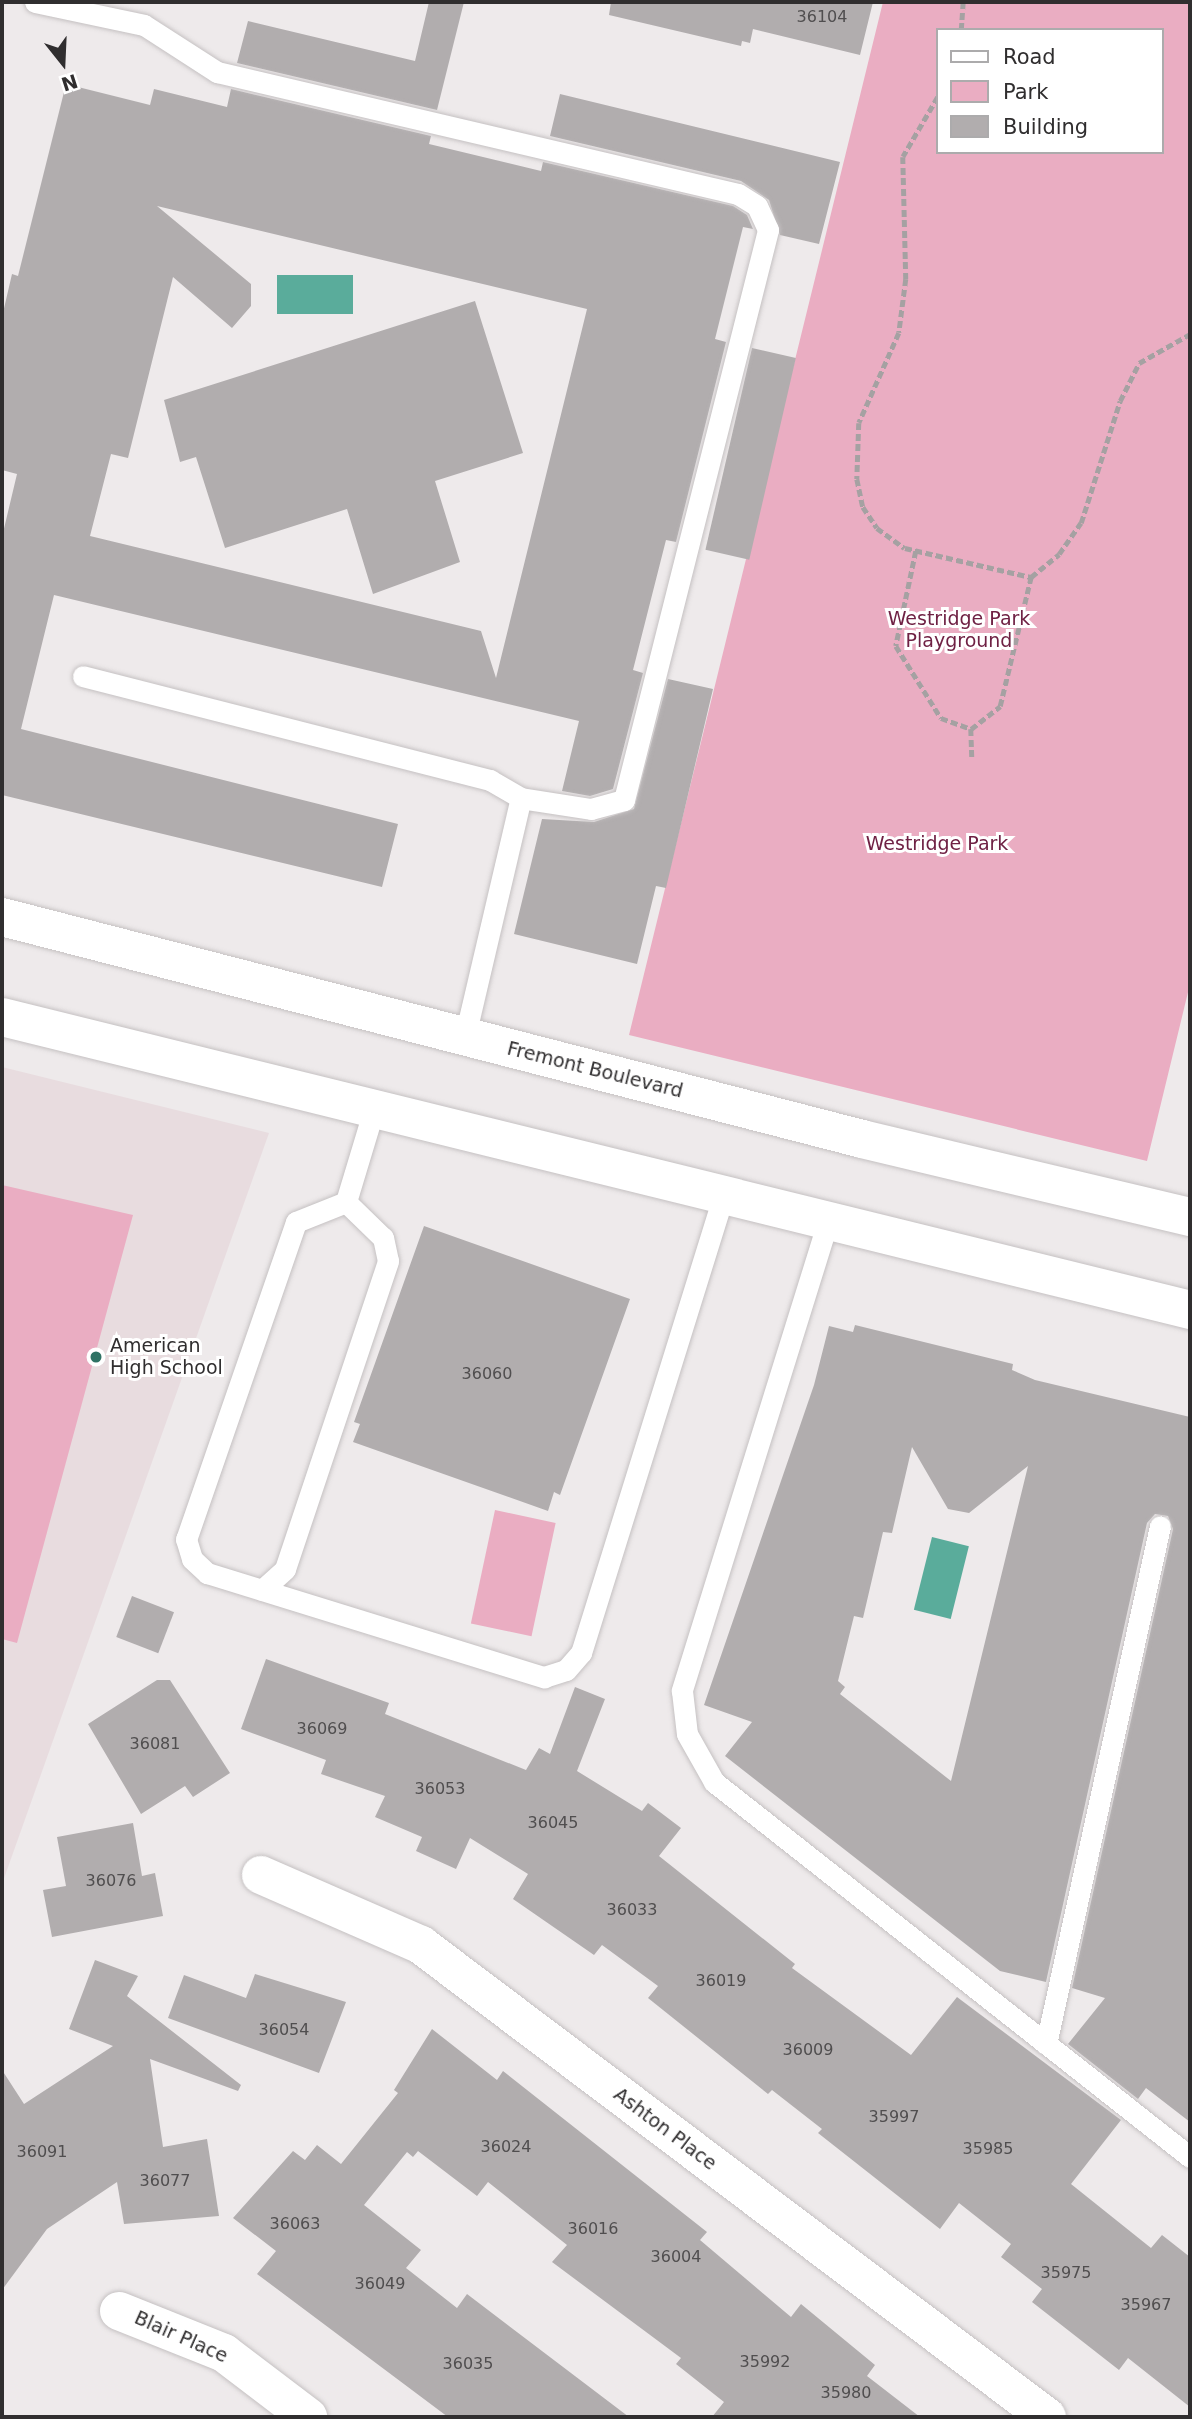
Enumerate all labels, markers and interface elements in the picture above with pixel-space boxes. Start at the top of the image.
house number: 36104 [797,7,847,27]
north arrow [28,28,98,98]
legend [936,28,1164,154]
text: Road [1003,45,1056,69]
text: N [59,70,80,96]
text: Park [1003,80,1048,104]
text: Building [1003,115,1088,139]
park label: Westridge Park Playground [888,608,1030,652]
park label: Westridge Park [866,833,1008,855]
street label: Fremont Boulevard [505,1037,685,1103]
place label: American High School [110,1335,223,1379]
marker: American High School [88,1349,104,1365]
house number: 36060 [462,1364,512,1384]
house number: 36069 [297,1719,347,1739]
house number: 36081 [130,1734,180,1754]
house number: 36053 [415,1779,465,1799]
house number: 36045 [528,1813,578,1833]
house number: 36076 [86,1871,136,1891]
house number: 36033 [607,1900,657,1920]
house number: 36019 [696,1971,746,1991]
house number: 36054 [259,2020,309,2040]
house number: 36009 [783,2040,833,2060]
street label: Ashton Place [609,2083,721,2175]
house number: 35997 [869,2107,919,2127]
house number: 36024 [481,2137,531,2157]
house number: 35985 [963,2139,1013,2159]
house number: 36091 [17,2142,67,2162]
house number: 36077 [140,2171,190,2191]
house number: 36063 [270,2214,320,2234]
house number: 36016 [568,2219,618,2239]
house number: 36004 [651,2247,701,2267]
house number: 35975 [1041,2263,1091,2283]
house number: 36049 [355,2274,405,2294]
house number: 35967 [1121,2295,1171,2315]
street label: Blair Place [131,2306,231,2368]
house number: 35992 [740,2352,790,2372]
house number: 36035 [443,2354,493,2374]
house number: 35980 [821,2383,871,2403]

